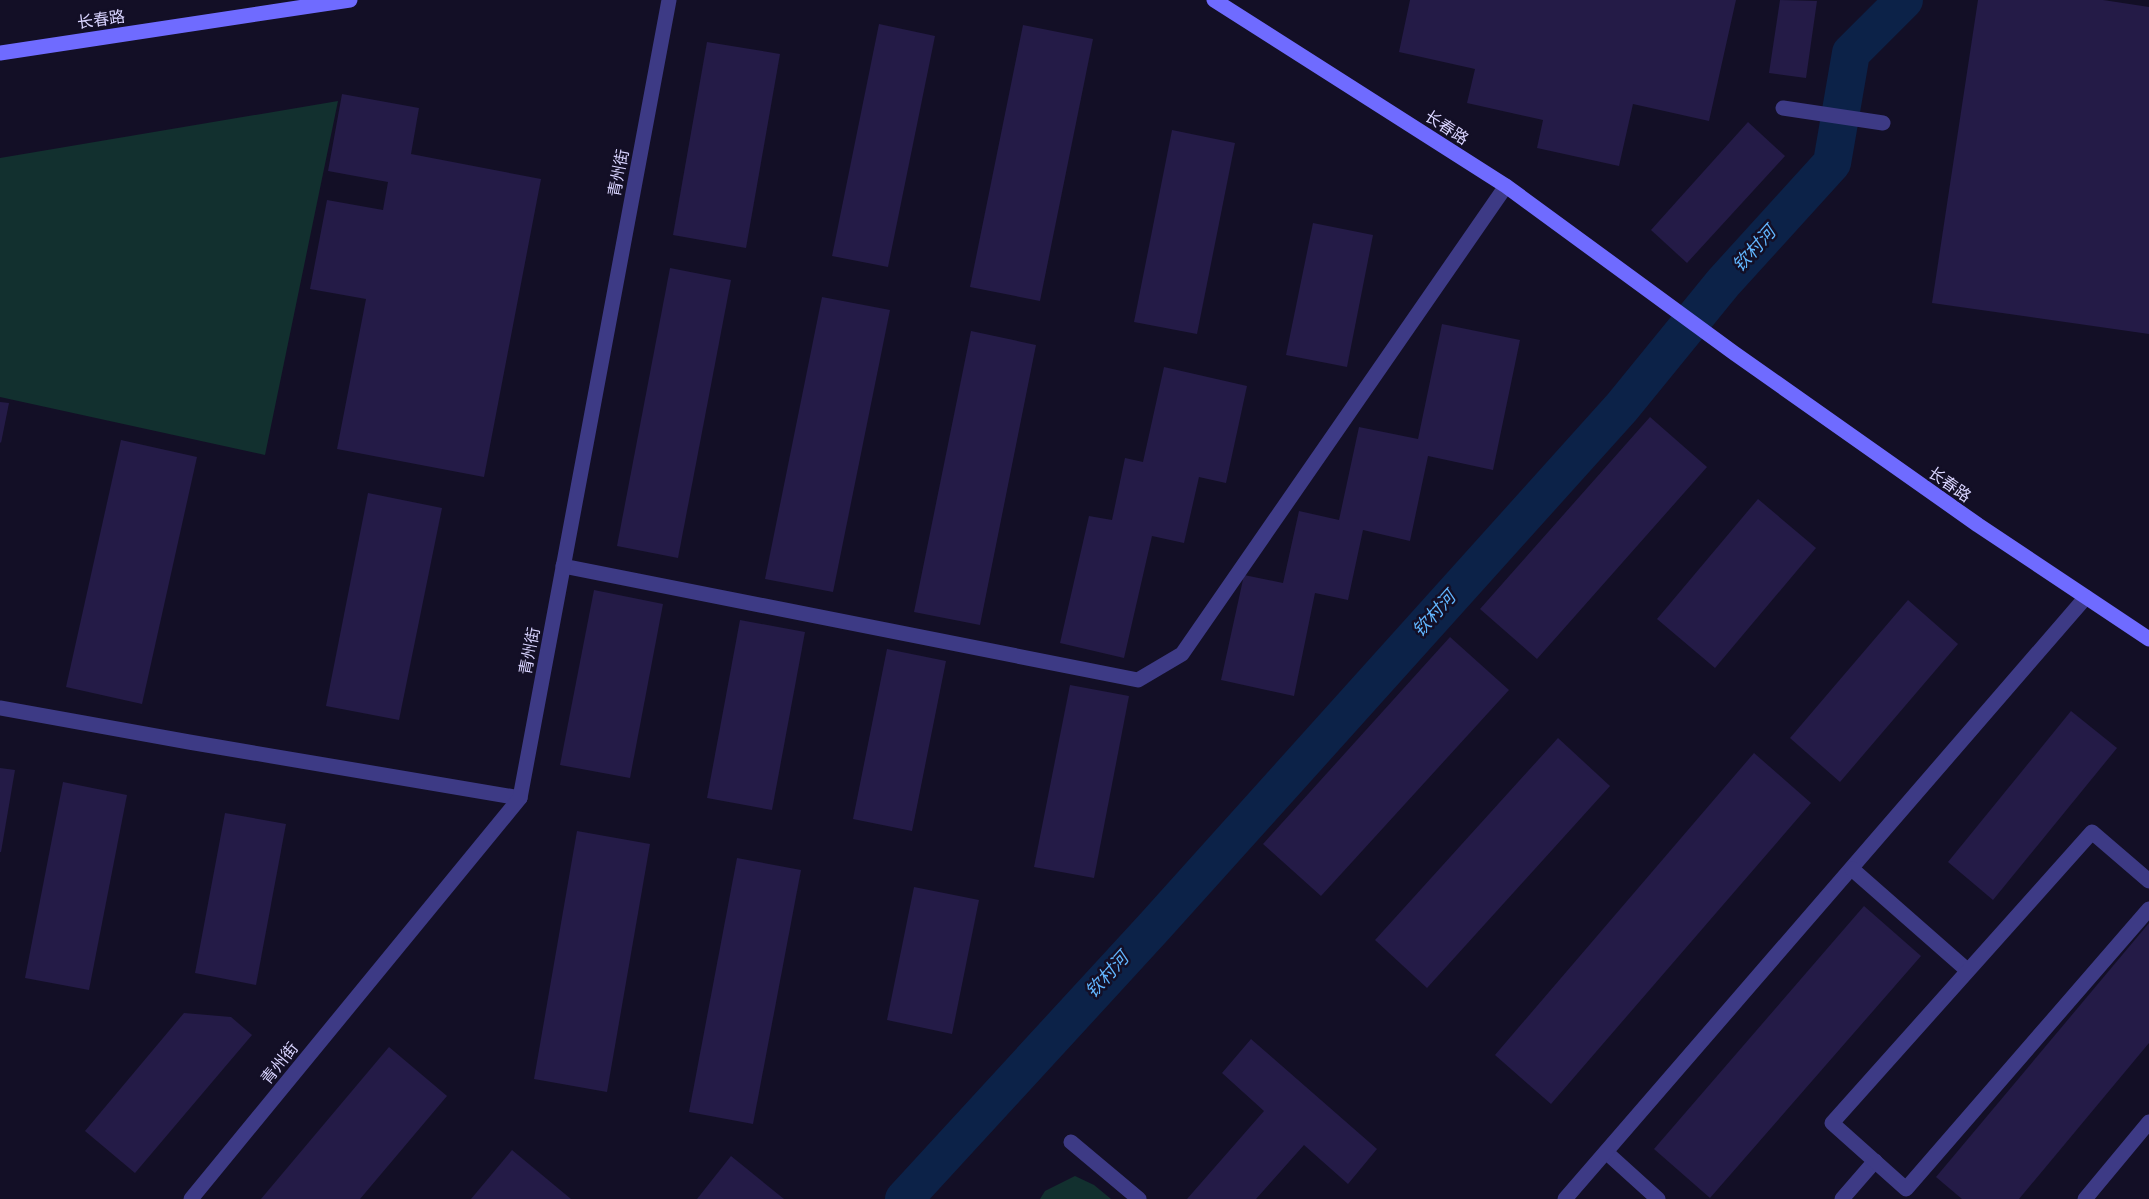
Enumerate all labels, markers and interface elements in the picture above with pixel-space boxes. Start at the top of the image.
street label: 长春路 [76,7,126,32]
street label: 长春路 [1421,106,1472,148]
street label: 青州街 [605,148,632,198]
water label: 钦村河 [1728,219,1782,276]
street label: 长春路 [1925,463,1975,506]
water label: 钦村河 [1408,584,1462,641]
street label: 青州街 [516,626,543,676]
water label: 钦村河 [1081,945,1135,1002]
street label: 青州街 [257,1039,302,1088]

